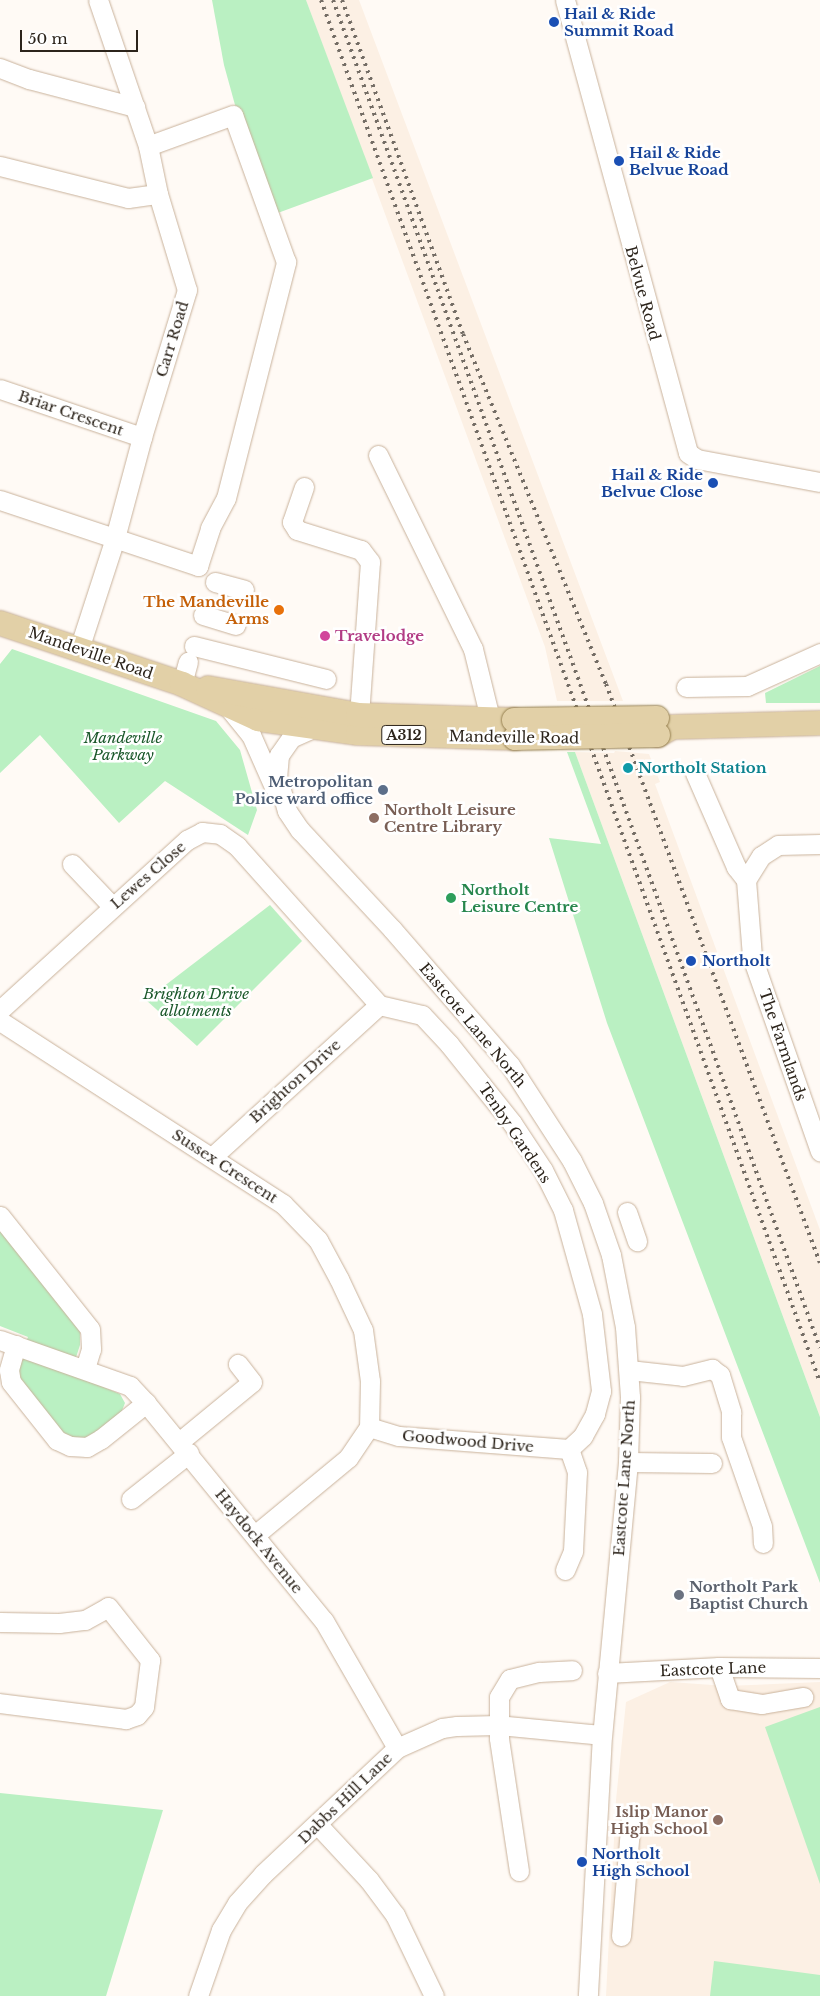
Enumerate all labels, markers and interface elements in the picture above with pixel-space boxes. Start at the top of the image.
place label: Hail & Ride Summit Road [564,4,674,39]
marker: Hail & Ride Summit Road [548,16,560,28]
scale bar [22,20,140,52]
text: 50 m [28,29,68,48]
place label: Hail & Ride Belvue Road [629,143,729,178]
marker: Hail & Ride Belvue Road [613,155,625,167]
street label: Belvue Road [622,244,664,342]
street label: Carr Road [152,299,192,379]
street label: Briar Crescent [16,386,126,440]
place label: Hail & Ride Belvue Close [601,465,703,500]
marker: Hail & Ride Belvue Close [707,477,719,489]
place label: The Mandeville Arms [143,592,269,627]
marker: The Mandeville Arms [273,604,285,616]
street label: Mandeville Road [26,623,156,683]
place label: Travelodge [335,627,424,645]
marker: Travelodge [319,630,331,642]
road number: A312 [380,724,428,746]
street label: Mandeville Road [449,727,579,747]
park label: Mandeville Parkway [84,728,162,763]
place label: Northolt Station [638,759,767,777]
marker: Northolt Station [622,762,634,774]
place label: Metropolitan Police ward office [234,772,373,807]
marker: Metropolitan Police ward office [377,784,389,796]
place label: Northolt Leisure Centre Library [384,800,516,835]
marker: Northolt Leisure Centre Library [368,812,380,824]
street label: Lewes Close [107,837,189,913]
place label: Northolt Leisure Centre [461,880,578,915]
marker: Northolt Leisure Centre [445,892,457,904]
place label: Northolt [702,952,770,970]
marker: Northolt [684,954,698,968]
street label: Eastcote Lane North [416,959,530,1091]
park label: Brighton Drive allotments [143,984,249,1019]
street label: The Farmlands [755,987,811,1103]
street label: Brighton Drive [246,1035,344,1127]
street label: Tenby Gardens [475,1079,555,1187]
street label: Sussex Crescent [169,1125,281,1207]
street label: Eastcote Lane North [610,1399,638,1557]
street label: Goodwood Drive [401,1426,535,1456]
street label: Haydock Avenue [211,1485,307,1597]
place label: Northolt Park Baptist Church [689,1577,808,1612]
marker: Northolt Park Baptist Church [673,1589,685,1601]
street label: Eastcote Lane [660,1658,766,1680]
street label: Dabbs Hill Lane [294,1749,396,1847]
place label: Islip Manor High School [610,1802,708,1837]
marker: Islip Manor High School [712,1814,724,1826]
place label: Northolt High School [592,1844,690,1879]
marker: Northolt High School [576,1856,588,1868]

